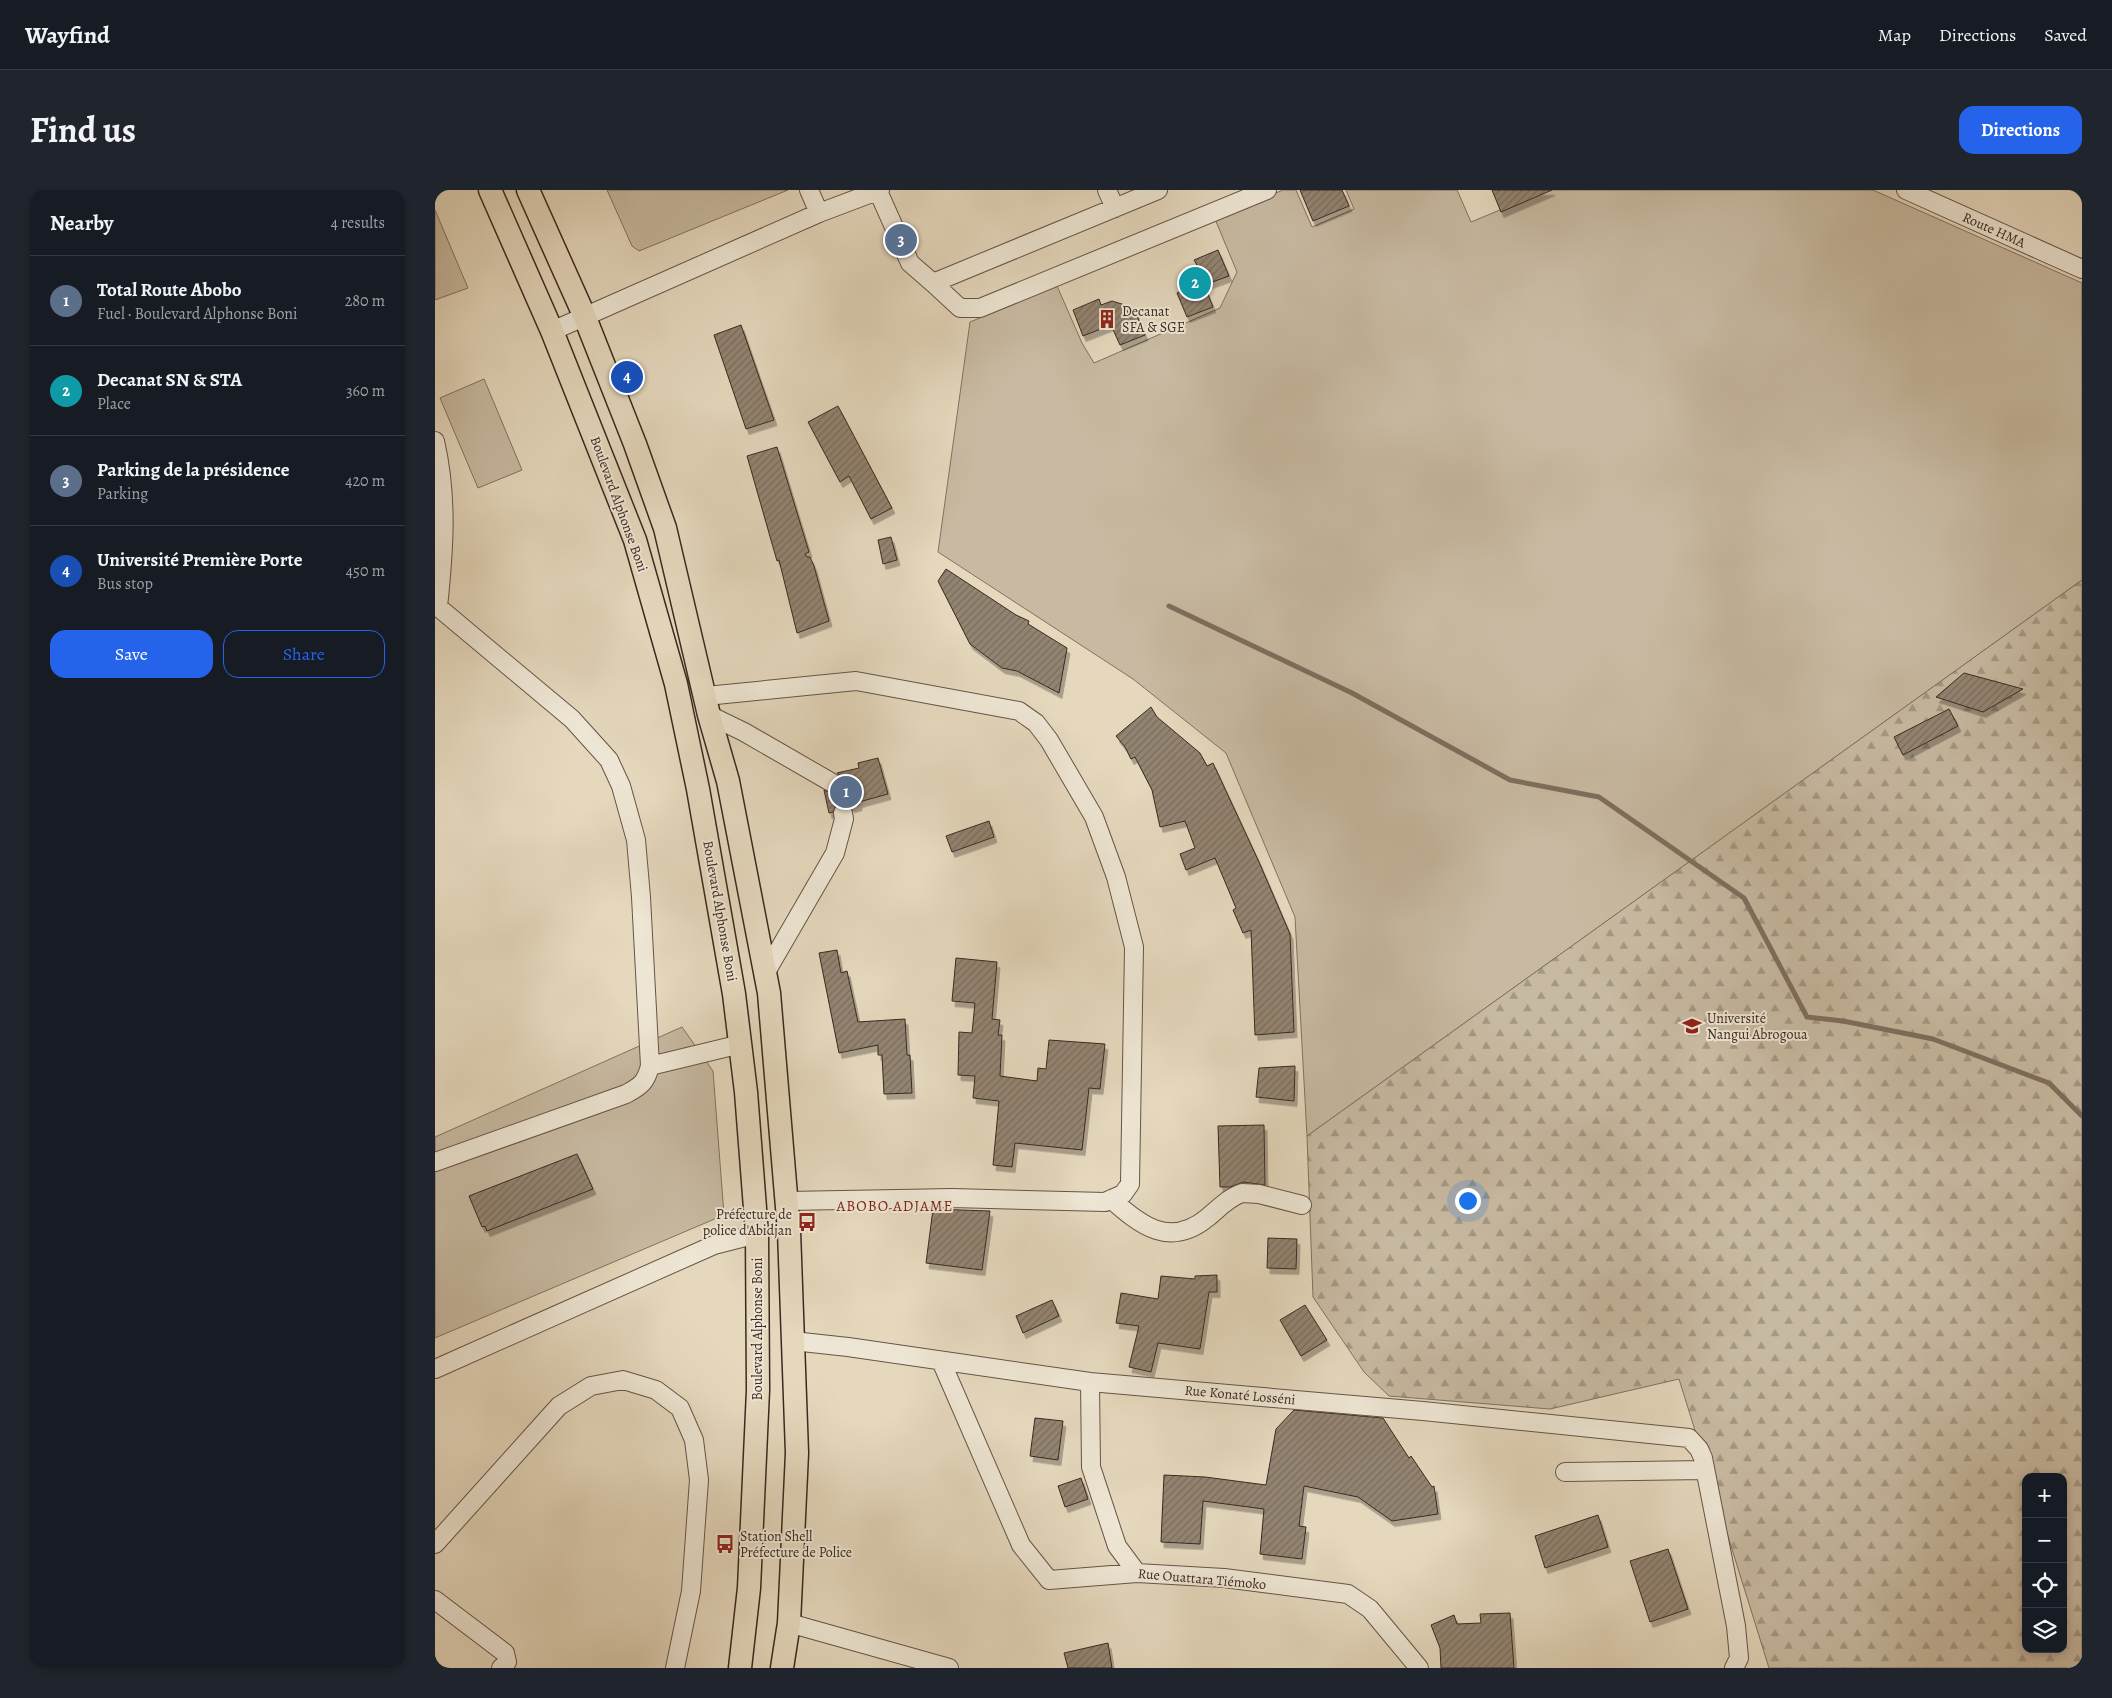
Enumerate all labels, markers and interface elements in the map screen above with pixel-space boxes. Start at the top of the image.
text: Wayfind [25,19,110,51]
text: Map [1878,23,1911,47]
text: Directions [1939,23,2016,47]
text: Saved [2044,23,2087,47]
text: Find us [30,106,136,154]
button: Directions [1959,106,2082,154]
street label: Route HMA [1960,208,2029,253]
text: Nearby [50,209,113,237]
text: 4 results [331,212,385,234]
pin: 3 [885,221,917,259]
pin: 2 [1179,264,1211,302]
text: Total Route Abobo [97,277,242,303]
text: 1 [63,290,69,312]
text: 280 m [345,290,385,312]
place label: Decanat SFA & SGE [1122,302,1185,337]
text: Fuel · Boulevard Alphonse Boni [97,303,298,325]
building icon: Decanat SFA & SGE [1096,308,1118,330]
pin: 4 [611,358,643,396]
text: Decanat SN & STA [97,367,242,393]
text: 2 [62,380,70,402]
text: 360 m [346,380,385,402]
text: Place [97,393,131,415]
street label: Boulevard Alphonse Boni [586,434,652,574]
text: Parking de la présidence [97,457,289,483]
text: 3 [63,470,69,492]
text: 420 m [345,470,385,492]
text: Parking [97,483,148,505]
text: Université Première Porte [97,547,303,573]
text: 4 [62,560,70,582]
text: 450 m [346,560,385,582]
text: Bus stop [97,573,153,595]
button: Save [50,630,213,678]
button: Share [223,630,385,678]
pin: 1 [830,773,862,811]
street label: Boulevard Alphonse Boni [698,839,742,983]
place label: Université Nangui Abrogoua [1707,1009,1808,1044]
school or university icon: Université Nangui Abrogoua [1681,1015,1703,1037]
your location [1455,1188,1481,1214]
district label: ABOBO ADJAME [836,1196,953,1216]
place label: Préfecture de police d'Abidjan [703,1205,792,1240]
bus stop icon: Préfecture de police d'Abidjan [796,1211,818,1233]
street label: Boulevard Alphonse Boni [748,1258,767,1400]
street label: Rue Konaté Losséni [1184,1381,1296,1409]
map controls [2022,1473,2067,1653]
button: + [2022,1473,2067,1518]
button: − [2022,1518,2067,1563]
place label: Station Shell Préfecture de Police [740,1527,852,1562]
bus stop icon: Station Shell Préfecture de Police [714,1533,736,1555]
button: locate [2022,1563,2067,1608]
street label: Rue Ouattara Tiémoko [1137,1564,1267,1594]
button: layers [2022,1608,2067,1653]

